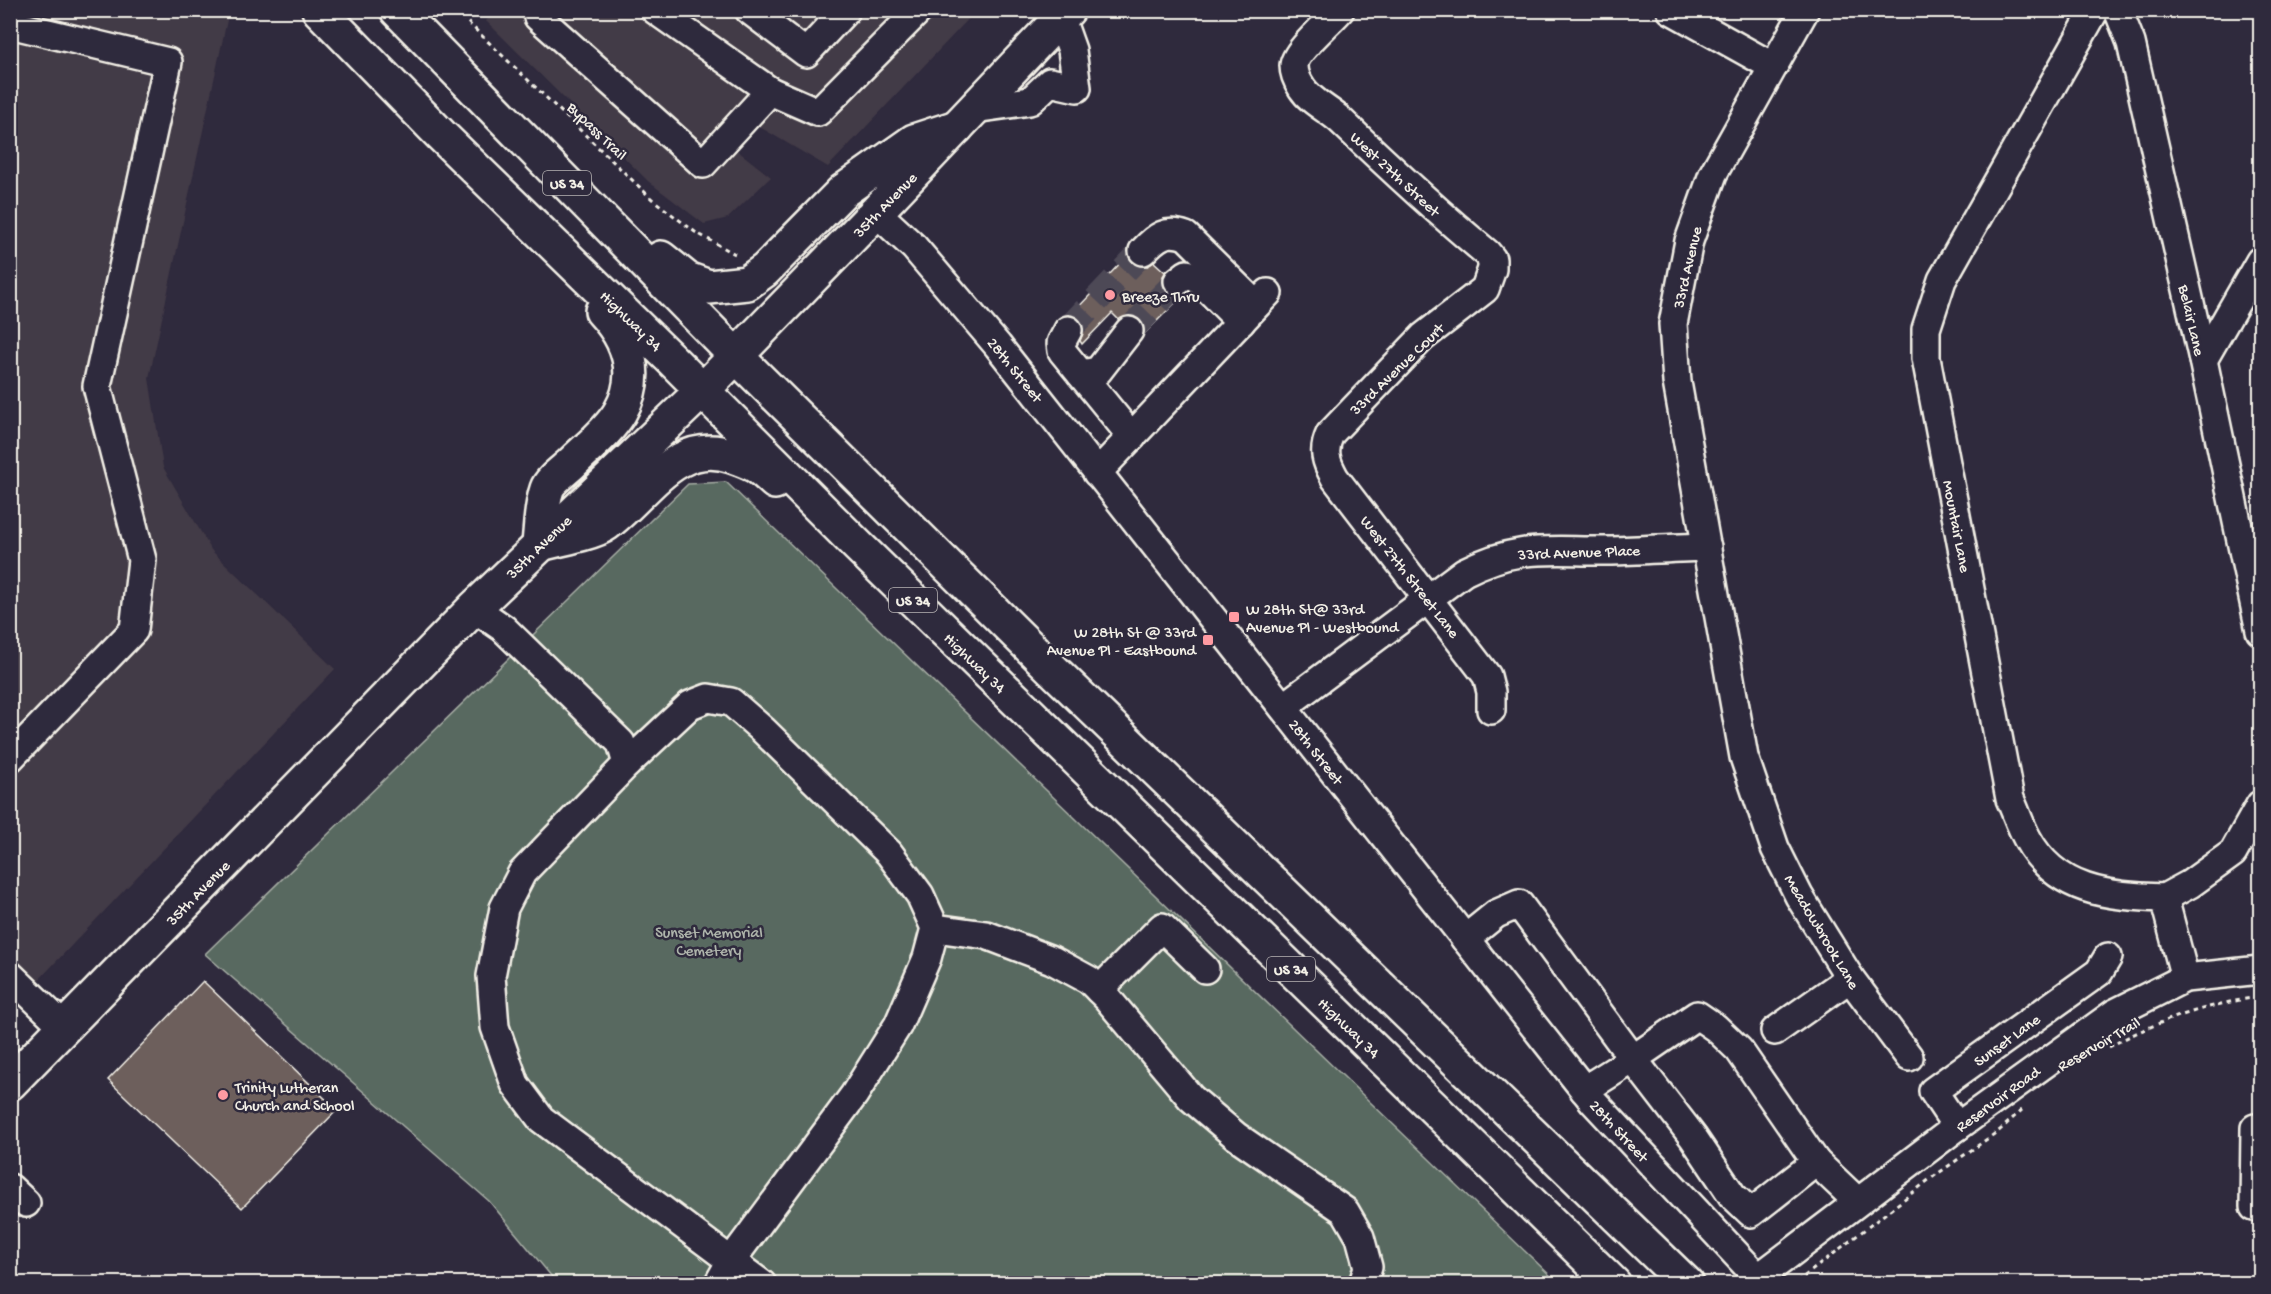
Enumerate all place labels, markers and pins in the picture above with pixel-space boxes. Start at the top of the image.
marker: Breeze Thru [1103,288,1117,302]
place label: Breeze Thru [1121,289,1200,308]
place label: W 28th St@ 33rd Avenue Pl - Westbound [1246,602,1400,639]
marker: W 28th St@ 33rd Avenue Pl - Westbound [1227,610,1241,624]
place label: W 28th St @ 33rd Avenue Pl - Eastbound [1047,625,1198,662]
marker: W 28th St @ 33rd Avenue Pl - Eastbound [1201,633,1215,647]
place label: Trinity Lutheran Church and School [234,1080,355,1117]
marker: Trinity Lutheran Church and School [216,1088,230,1102]

